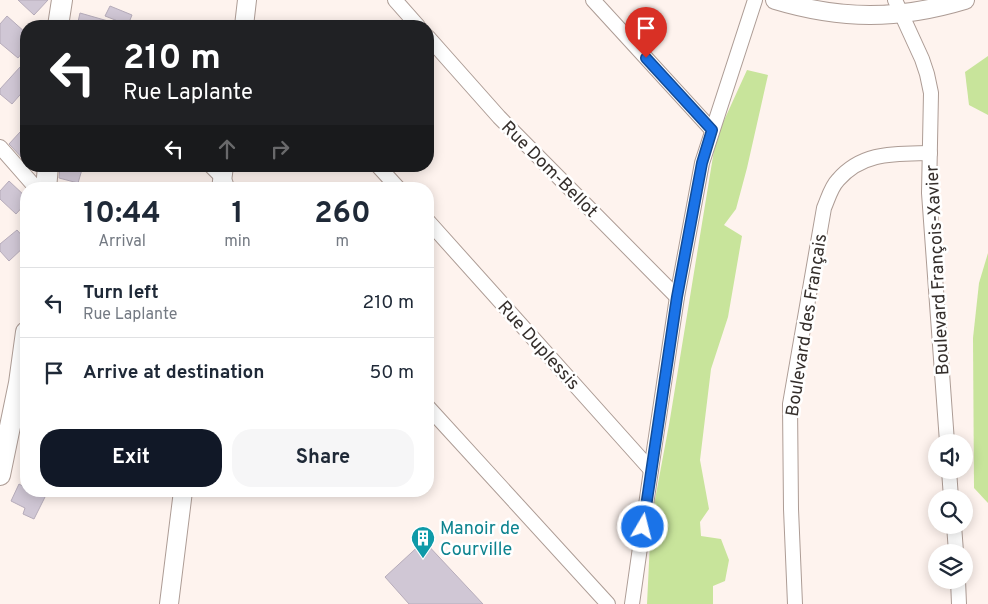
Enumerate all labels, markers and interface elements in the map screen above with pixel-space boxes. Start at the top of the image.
pin [625,7,667,58]
icon: arrive [632,14,660,42]
text: 210 m [123,37,221,81]
icon: left [40,40,105,105]
text: Rue Laplante [123,80,253,107]
street label: Rue Dom-Bellot [496,117,602,223]
icon: left [160,135,188,163]
icon: ahead [213,135,241,163]
icon: right [266,135,294,163]
street label: Boulevard François-Xavier [921,164,955,376]
text: 10:44 [83,196,161,233]
text: 1 [232,196,244,233]
text: 260 [314,196,371,233]
text: Arrival [98,232,146,252]
text: min [224,232,251,252]
text: m [336,232,349,252]
street label: Boulevard des Français [782,232,833,418]
text: Turn left [83,281,159,305]
icon: left [40,289,68,317]
text: 210 m [363,291,414,315]
street label: Rue Duplessis [492,297,584,395]
text: Rue Laplante [83,305,177,325]
icon: arrive [40,359,68,387]
text: Arrive at destination [83,361,264,385]
text: 50 m [369,361,414,385]
button: Exit [40,429,222,487]
button: Share [232,429,414,487]
map controls [928,434,973,589]
button: sound [928,434,973,479]
button: search [928,489,973,534]
position arrow [616,500,668,552]
place label: Manoir de Courville [440,518,520,562]
building icon: Manoir de Courville [410,525,436,559]
button: layers [928,544,973,589]

